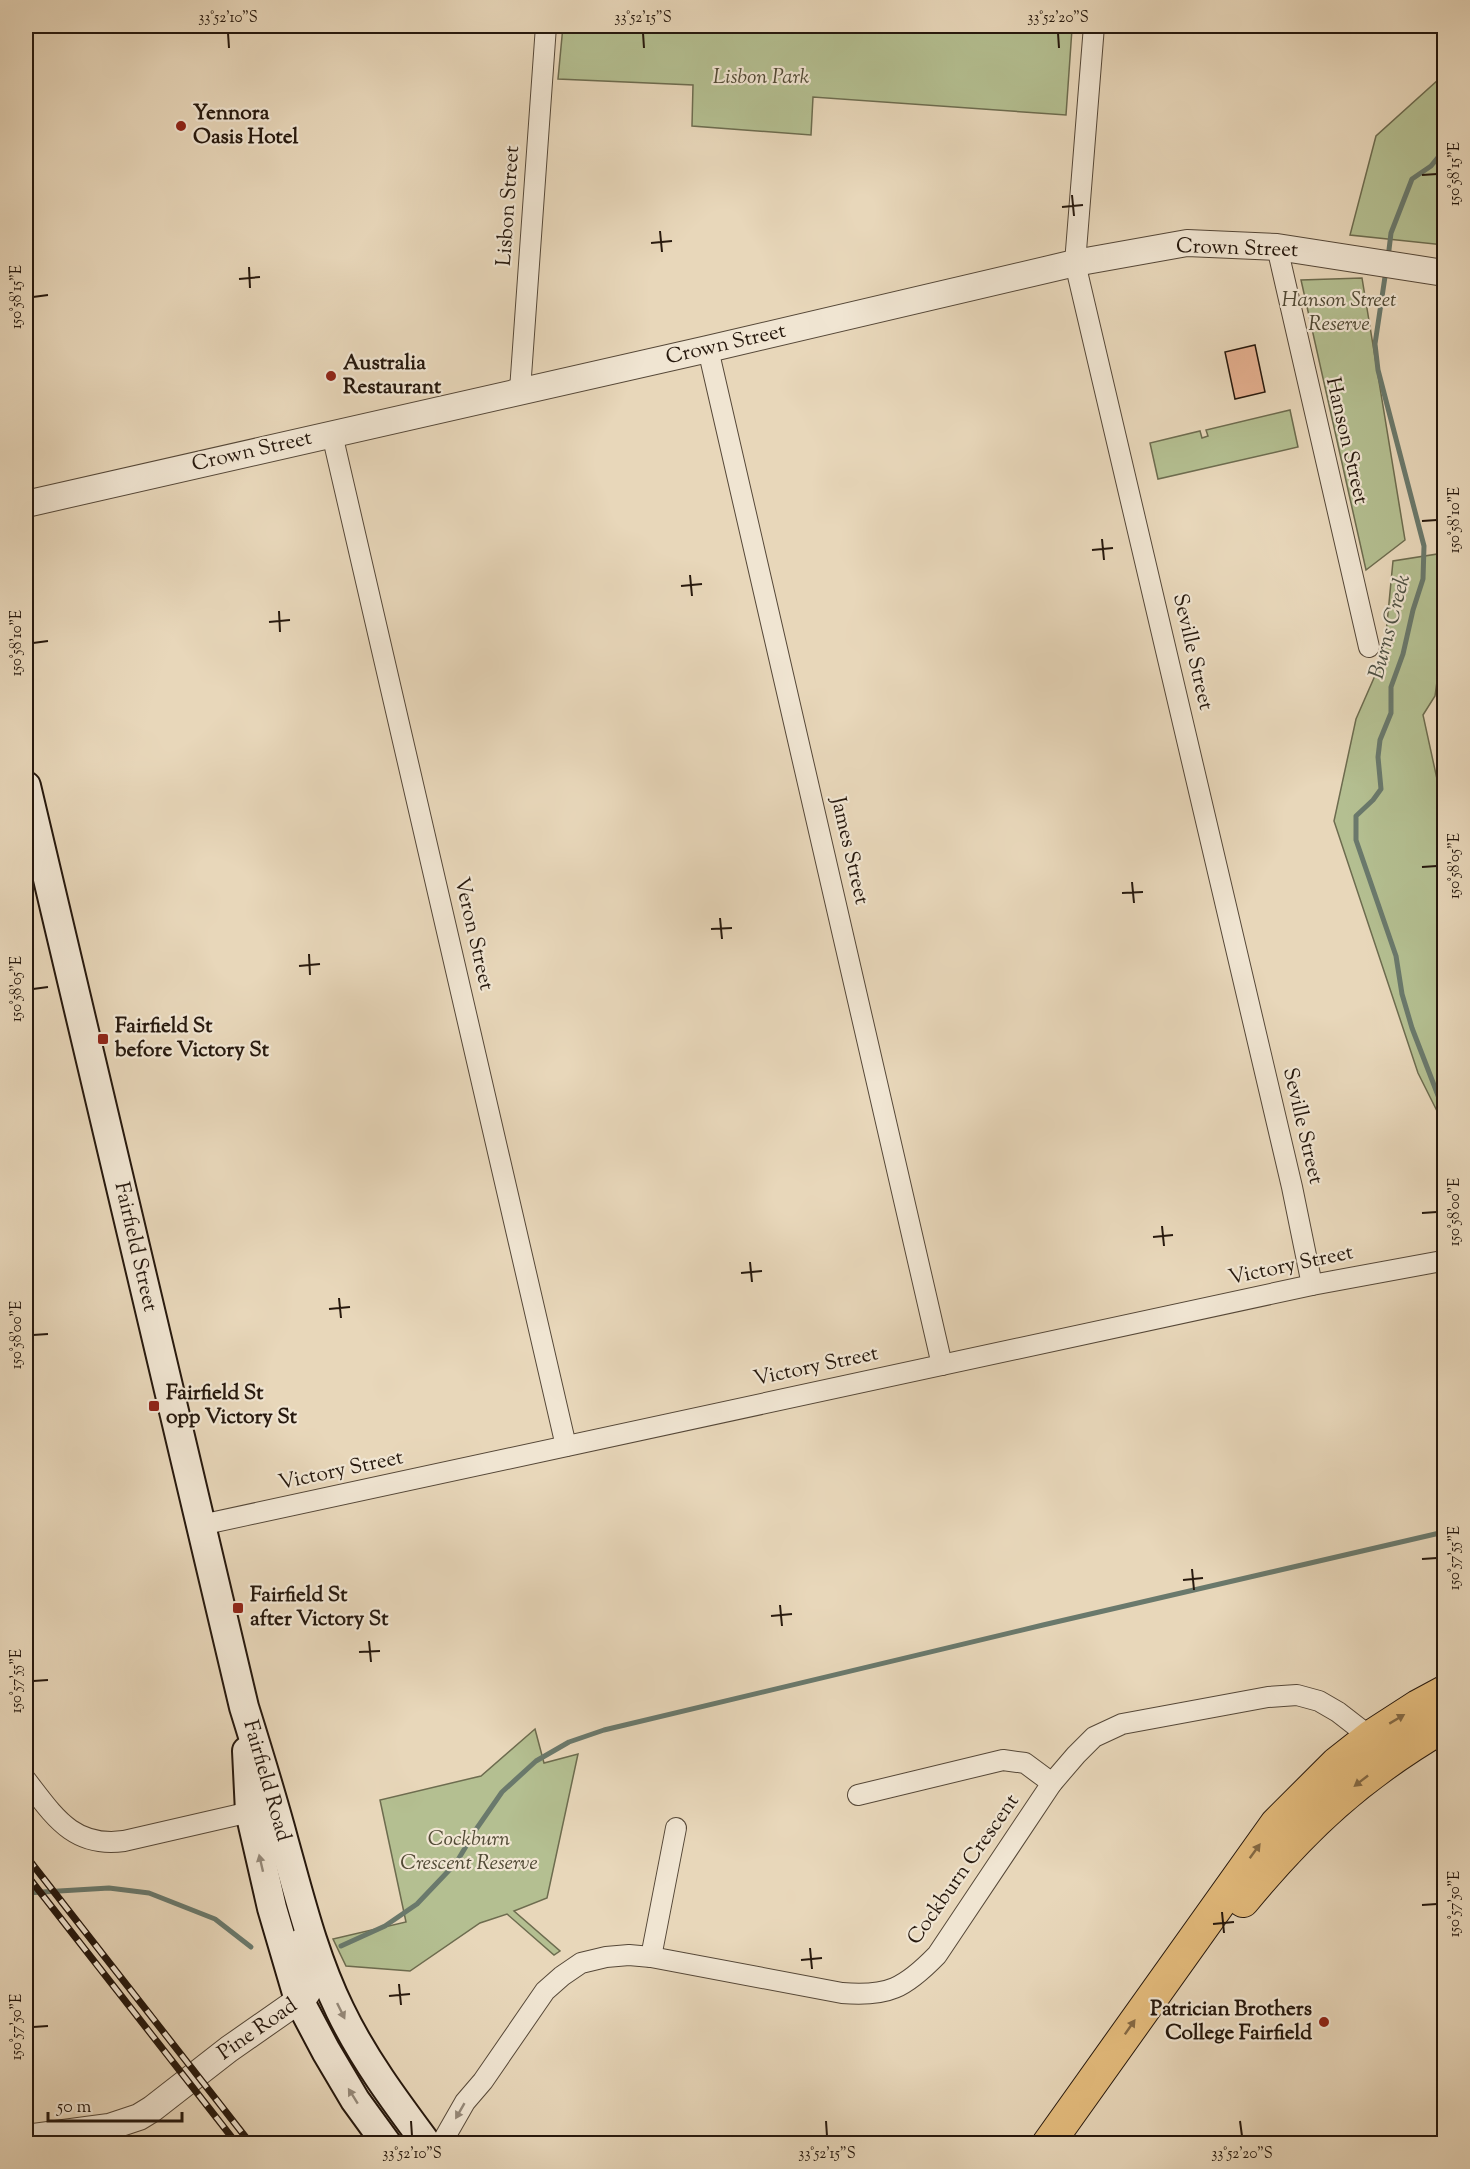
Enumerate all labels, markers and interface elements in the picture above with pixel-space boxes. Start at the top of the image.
text: 33°52'10"S [198,8,258,29]
text: 33°52'15"S [614,8,672,29]
text: 33°52'20"S [1027,8,1089,29]
park label: Lisbon Park [713,63,810,93]
place label: Yennora Oasis Hotel [193,99,298,153]
marker: Yennora Oasis Hotel [174,119,188,133]
text: 150°58'15"E [1445,142,1466,206]
street label: Lisbon Street [490,145,528,267]
street label: Crown Street [1175,232,1299,266]
text: 150°58'15"E [7,265,28,329]
park label: Hanson Street Reserve [1282,286,1396,340]
street label: Crown Street [663,317,789,373]
place label: Australia Restaurant [343,349,442,403]
marker: Australia Restaurant [324,369,338,383]
street label: Hanson Street [1317,375,1375,507]
street label: Crown Street [189,424,315,480]
text: 150°58'10"E [1445,487,1466,553]
water label: Burns Creek [1362,571,1420,683]
street label: Seville Street [1164,591,1220,713]
text: 150°58'10"E [7,610,28,676]
street label: James Street [822,793,876,908]
text: 150°58'05"E [1445,833,1466,899]
street label: Veron Street [445,875,501,993]
text: 150°58'05"E [7,956,28,1022]
place label: Fairfield St before Victory St [114,1012,270,1066]
marker: Fairfield St before Victory St [96,1032,110,1046]
street label: Seville Street [1274,1065,1330,1187]
text: 150°58'00"E [1445,1178,1466,1246]
street label: Fairfield Street [106,1179,164,1315]
street label: Victory Street [1226,1238,1356,1294]
text: 150°58'00"E [7,1301,28,1369]
street label: Victory Street [751,1339,881,1395]
place label: Fairfield St opp Victory St [166,1379,298,1433]
marker: Fairfield St opp Victory St [147,1399,161,1413]
street label: Victory Street [276,1443,406,1499]
text: 150°57'55"E [1445,1526,1466,1590]
place label: Fairfield St after Victory St [250,1581,389,1635]
marker: Fairfield St after Victory St [231,1601,245,1615]
text: 150°57'55"E [7,1649,28,1713]
one-way arrow [1389,1714,1406,1724]
street label: Fairfield Road [234,1717,298,1845]
one-way arrow [1353,1774,1369,1787]
street label: Cockburn Crescent [901,1788,1027,1952]
park label: Cockburn Crescent Reserve [400,1825,538,1879]
one-way arrow [1249,1844,1261,1859]
one-way arrow [256,1854,266,1872]
text: 150°57'50"E [1445,1871,1466,1937]
street label: Pine Road [212,1991,304,2068]
text: 150°57'50"E [7,1994,28,2060]
place label: Patrician Brothers College Fairfield [1150,1995,1312,2049]
one-way arrow [336,2003,345,2020]
marker: Patrician Brothers College Fairfield [1317,2015,1331,2029]
one-way arrow [1124,2019,1135,2035]
scale bar [48,2085,182,2123]
one-way arrow [348,2088,359,2104]
text: 50 m [56,2095,92,2121]
one-way arrow [455,2103,465,2120]
text: 33°52'10"S [382,2144,442,2165]
text: 33°52'15"S [798,2144,856,2165]
text: 33°52'20"S [1211,2144,1273,2165]

